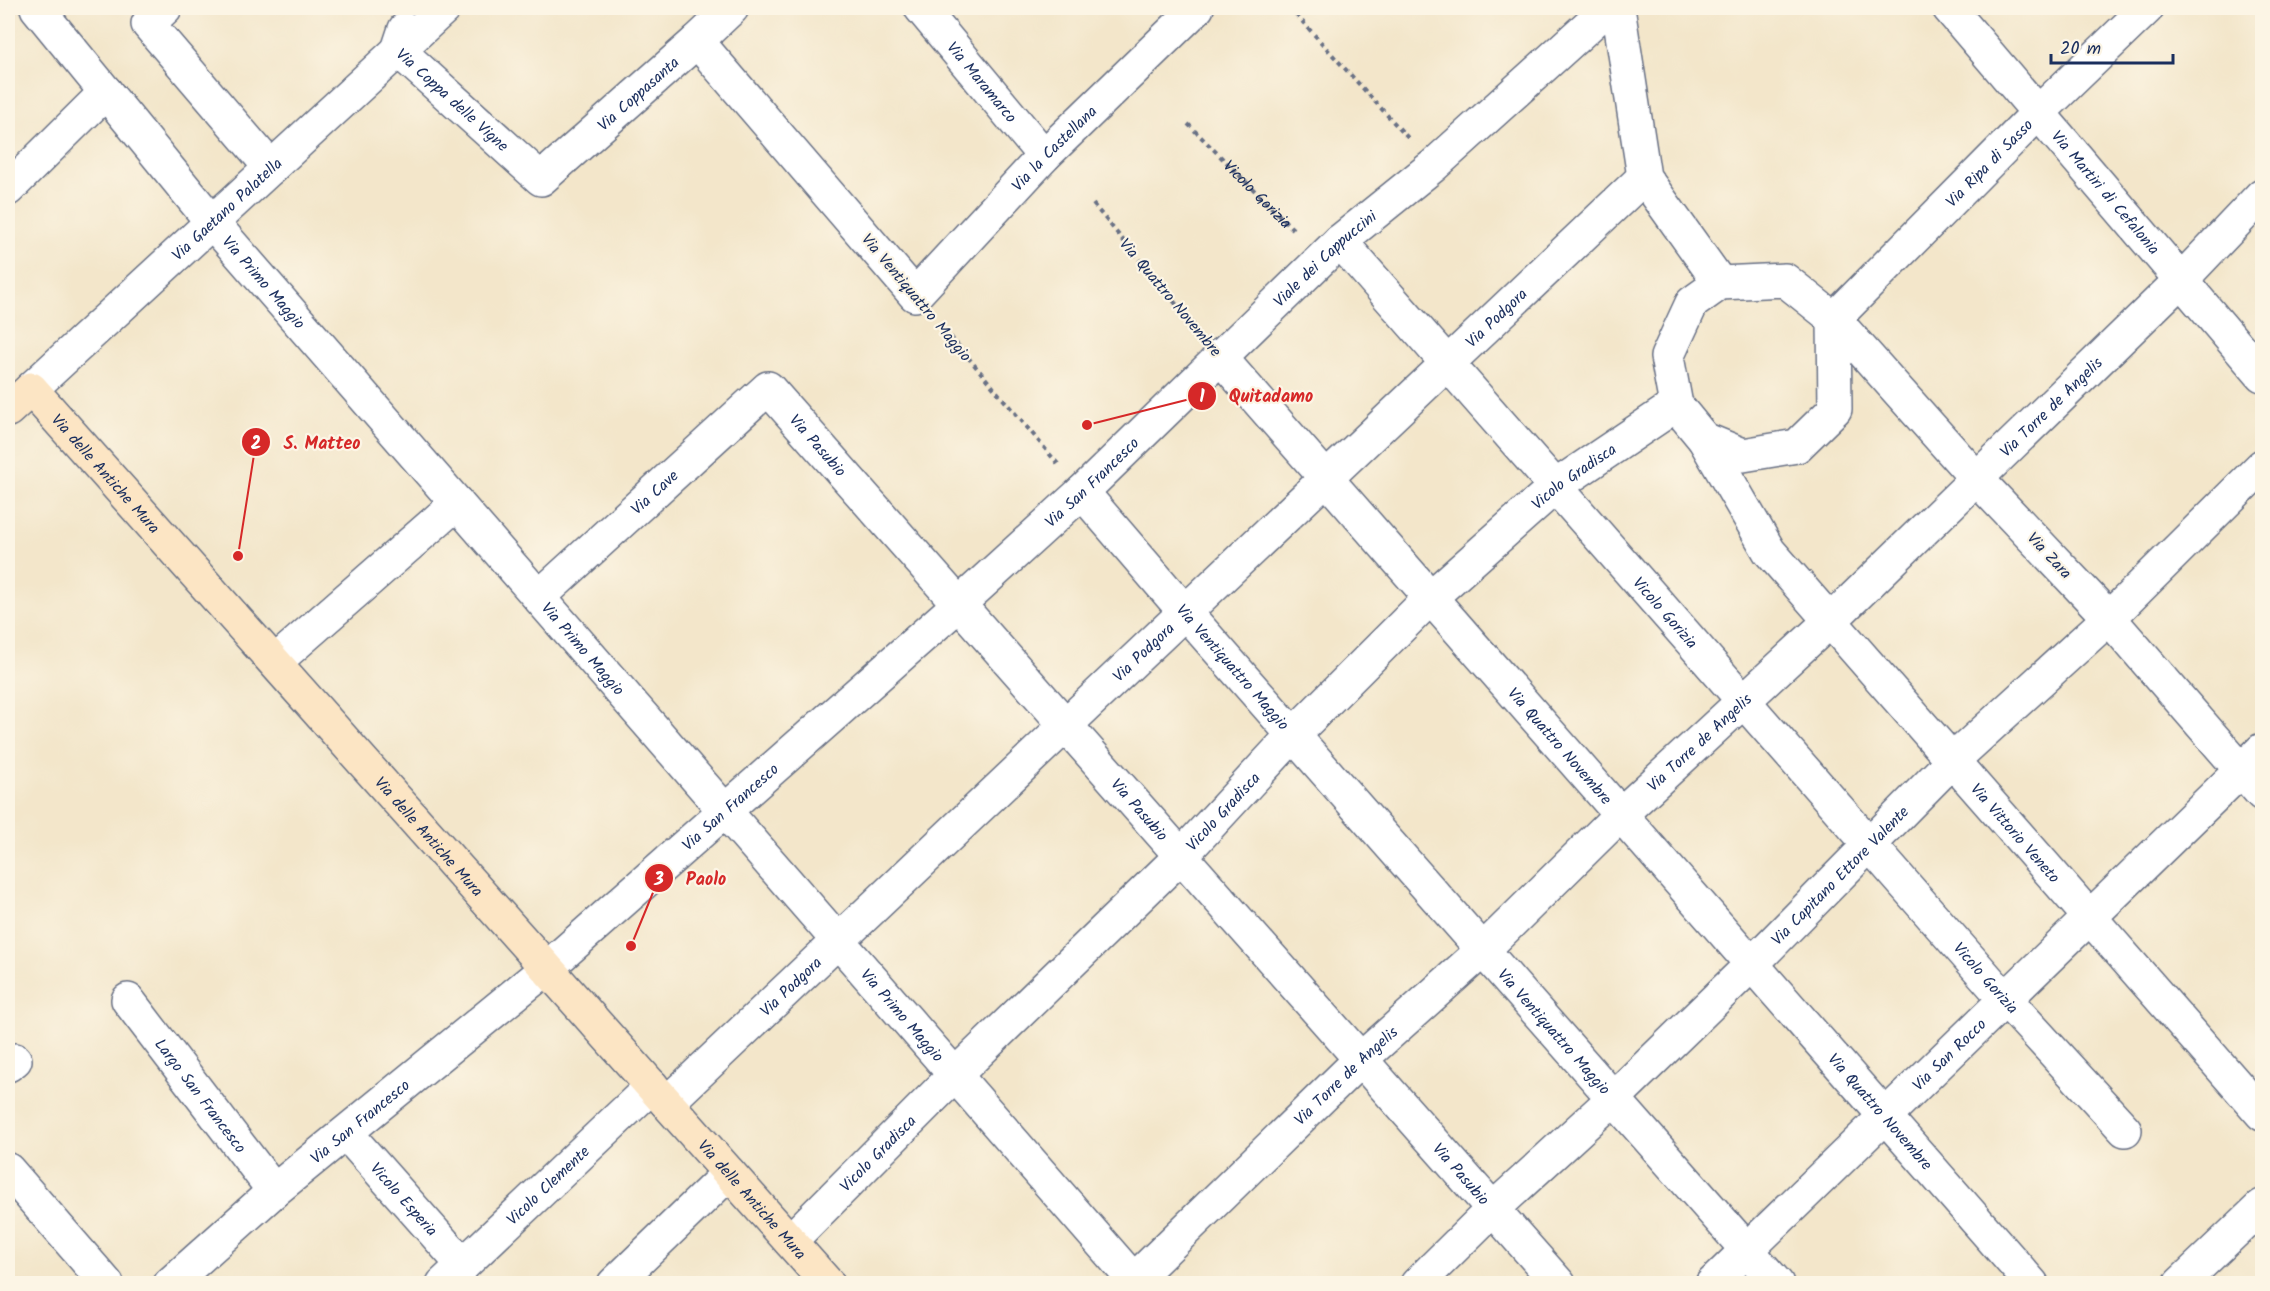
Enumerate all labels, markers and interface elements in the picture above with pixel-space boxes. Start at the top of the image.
scale bar [2051,27,2172,65]
text: 20 m [2060,35,2101,64]
street label: Via Maramarco [940,37,1023,129]
street label: Via Coppa delle Vigne [390,43,514,158]
street label: Via Coppasanta [592,51,686,138]
street label: Via la Castellana [1006,100,1103,198]
street label: Via Ripa di Sasso [1940,114,2040,214]
street label: Via Martiri di Cefalonia [2044,125,2165,261]
street label: Via Gaetano Palatella [166,152,289,267]
street label: Vicolo Gorizia [1217,155,1297,235]
street label: Viale dei Cappuccini [1268,204,1384,314]
street label: Via Ventiquattro Maggio [855,228,977,368]
street label: Via Primo Maggio [215,231,311,335]
street label: Via Quattro Novembre [1112,233,1227,363]
street label: Via Podgora [1460,283,1534,354]
street label: Via Torre de Angelis [1994,351,2109,464]
callout: Quitadamo [1187,378,1325,414]
text: 1 [1199,383,1205,412]
text: Quitadamo [1229,383,1313,412]
street label: Via delle Antiche Mura [44,409,165,540]
street label: Via Pasubio [782,409,852,483]
callout: S. Matteo [241,424,372,460]
text: 2 [251,430,261,459]
text: S. Matteo [283,430,361,459]
street label: Via San Francesco [1040,432,1146,534]
street label: Vicolo Gradisca [1526,438,1622,516]
street label: Via Cave [626,464,685,522]
street label: Via Zara [2021,527,2077,585]
street label: Vicolo Gorizia [1626,572,1703,655]
street label: Via Primo Maggio [535,597,630,702]
street label: Via Ventiquattro Maggio [1169,599,1295,736]
street label: Via Podgora [1107,617,1181,689]
street label: Via Quattro Novembre [1501,682,1618,811]
street label: Via Torre de Angelis [1642,688,1758,798]
street label: Via San Francesco [677,758,785,858]
street label: Vicolo Gradisca [1181,767,1267,857]
street label: Via delle Antiche Mura [368,772,489,903]
street label: Via Pasubio [1104,773,1173,847]
street label: Via Vittorio Veneto [1964,778,2065,889]
street label: Via Capitano Ettore Valente [1766,801,1915,952]
callout: Paolo [644,860,738,896]
text: 3 [653,866,664,895]
text: Paolo [686,866,726,895]
street label: Vicolo Gorizia [1946,937,2024,1020]
street label: Via Podgora [755,951,828,1023]
street label: Via Primo Maggio [854,964,949,1068]
street label: Via Ventiquattro Maggio [1491,964,1616,1101]
street label: Via San Rocco [1907,1013,1993,1097]
street label: Via Torre de Angelis [1289,1021,1404,1132]
street label: Largo San Francesco [148,1033,252,1159]
street label: Via Quattro Novembre [1821,1048,1938,1176]
street label: Via San Francesco [305,1074,416,1171]
street label: Vicolo Gradisca [834,1110,923,1198]
street label: Via delle Antiche Mura [691,1134,812,1266]
street label: Via Pasubio [1426,1138,1495,1212]
street label: Vicolo Clemente [501,1140,596,1232]
street label: Vicolo Esperia [363,1157,443,1243]

